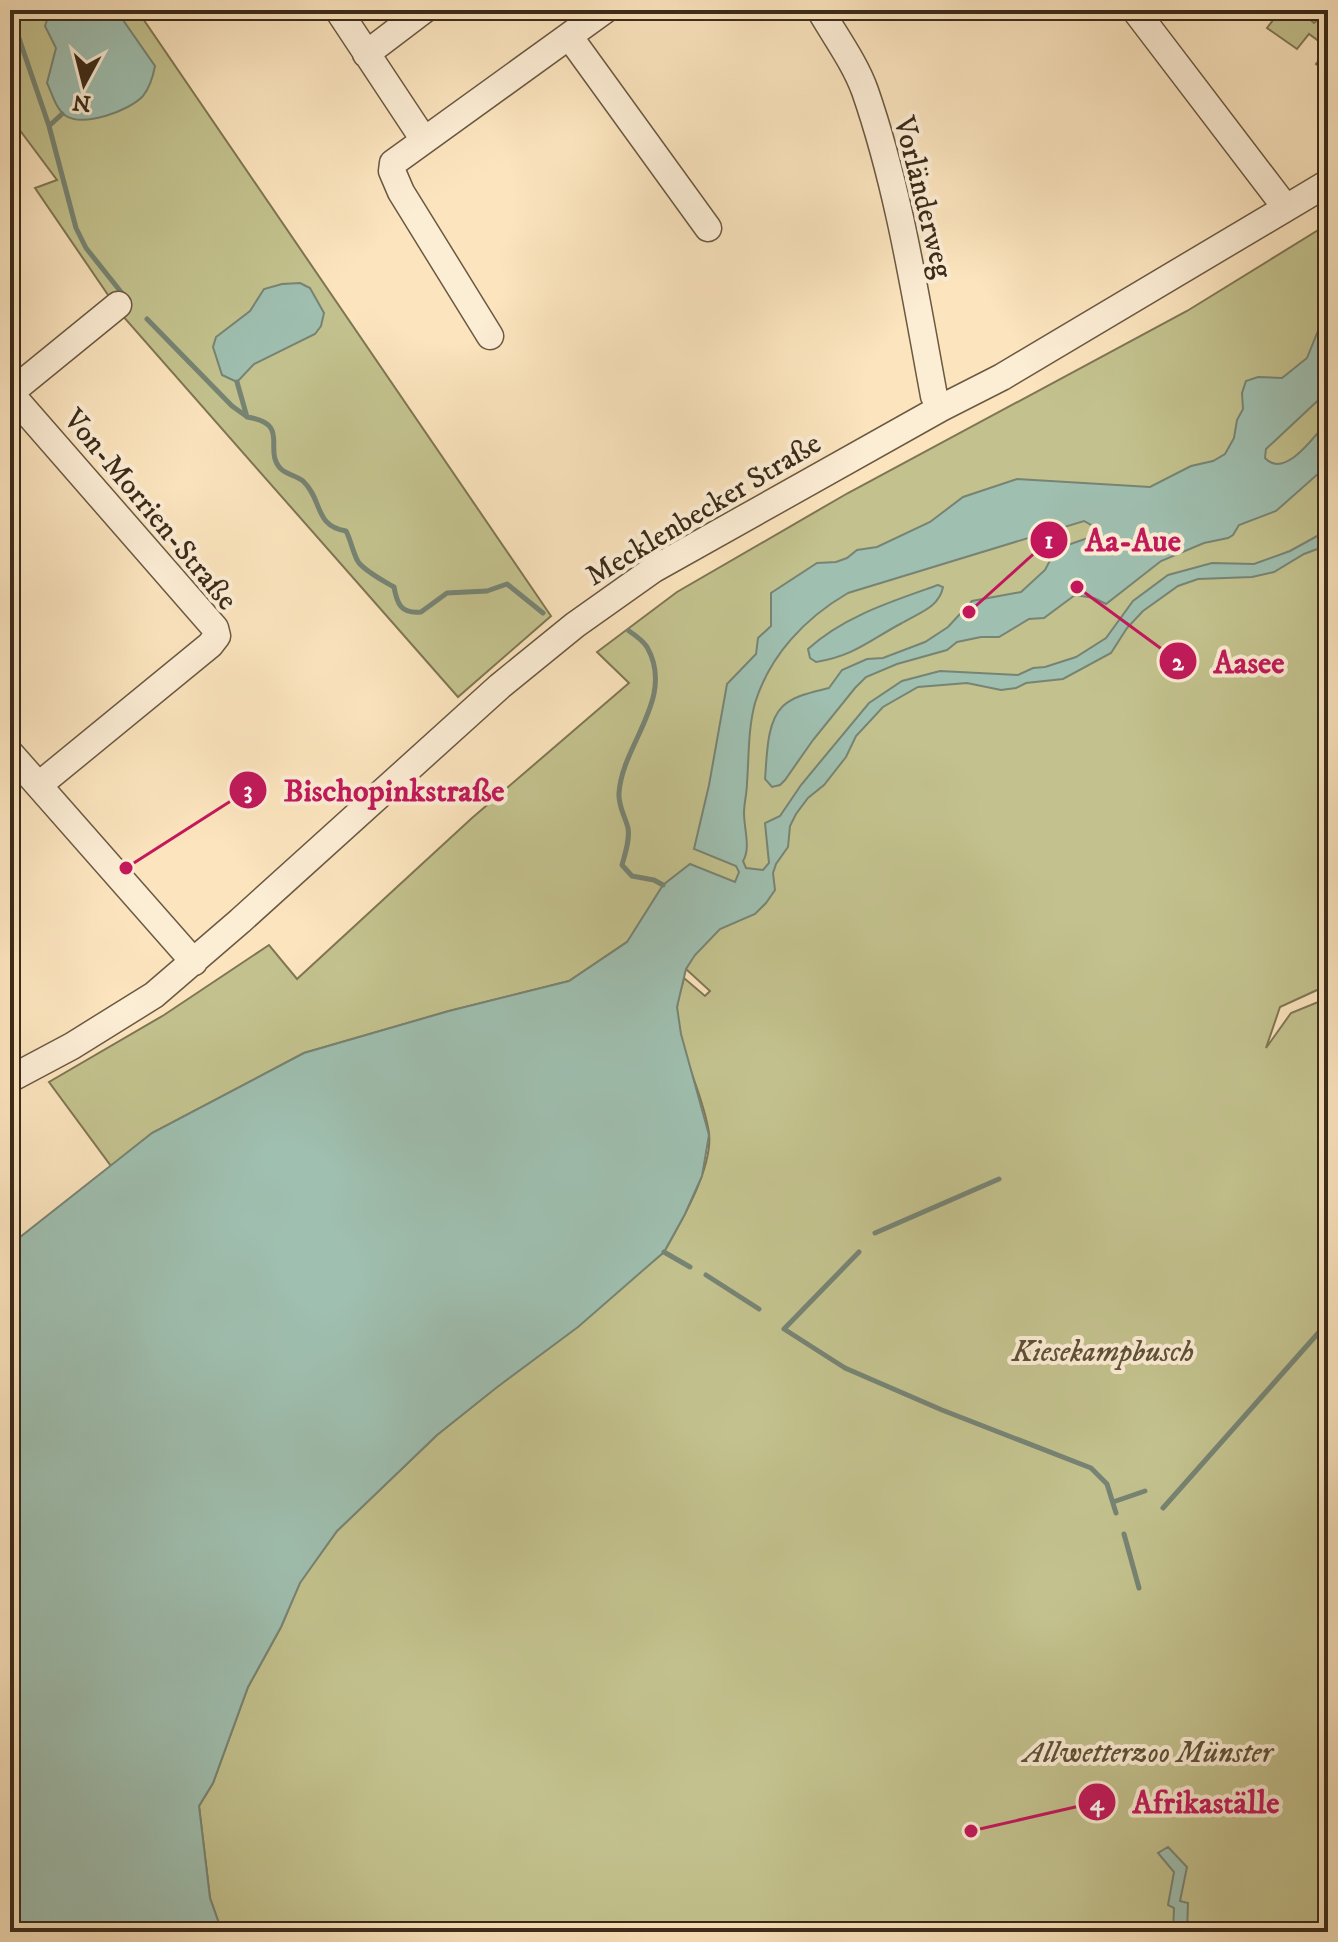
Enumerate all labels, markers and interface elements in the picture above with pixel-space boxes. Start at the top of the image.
north arrow [44,44,124,124]
text: N [71,88,92,117]
street label: Vorländerweg [884,112,961,282]
street label: Von-Morrien-Straße [54,401,245,618]
street label: Mecklenbecker Straße [579,425,828,595]
callout: Aa-Aue [1029,512,1197,568]
text: Aa-Aue [1084,522,1181,562]
text: 1 [1045,526,1054,556]
callout: Aasee [1158,633,1301,689]
text: Aasee [1212,644,1285,684]
text: 2 [1172,648,1185,678]
callout: Bischopinkstraße [228,762,521,818]
text: Bischopinkstraße [284,772,504,812]
text: 3 [244,776,253,806]
park label: Kiesekampbusch [1011,1334,1194,1371]
park label: Allwetterzoo Münster [1021,1735,1275,1772]
callout: Afrikaställe [1077,1774,1296,1830]
text: Afrikaställe [1131,1784,1280,1824]
text: 4 [1090,1788,1105,1818]

